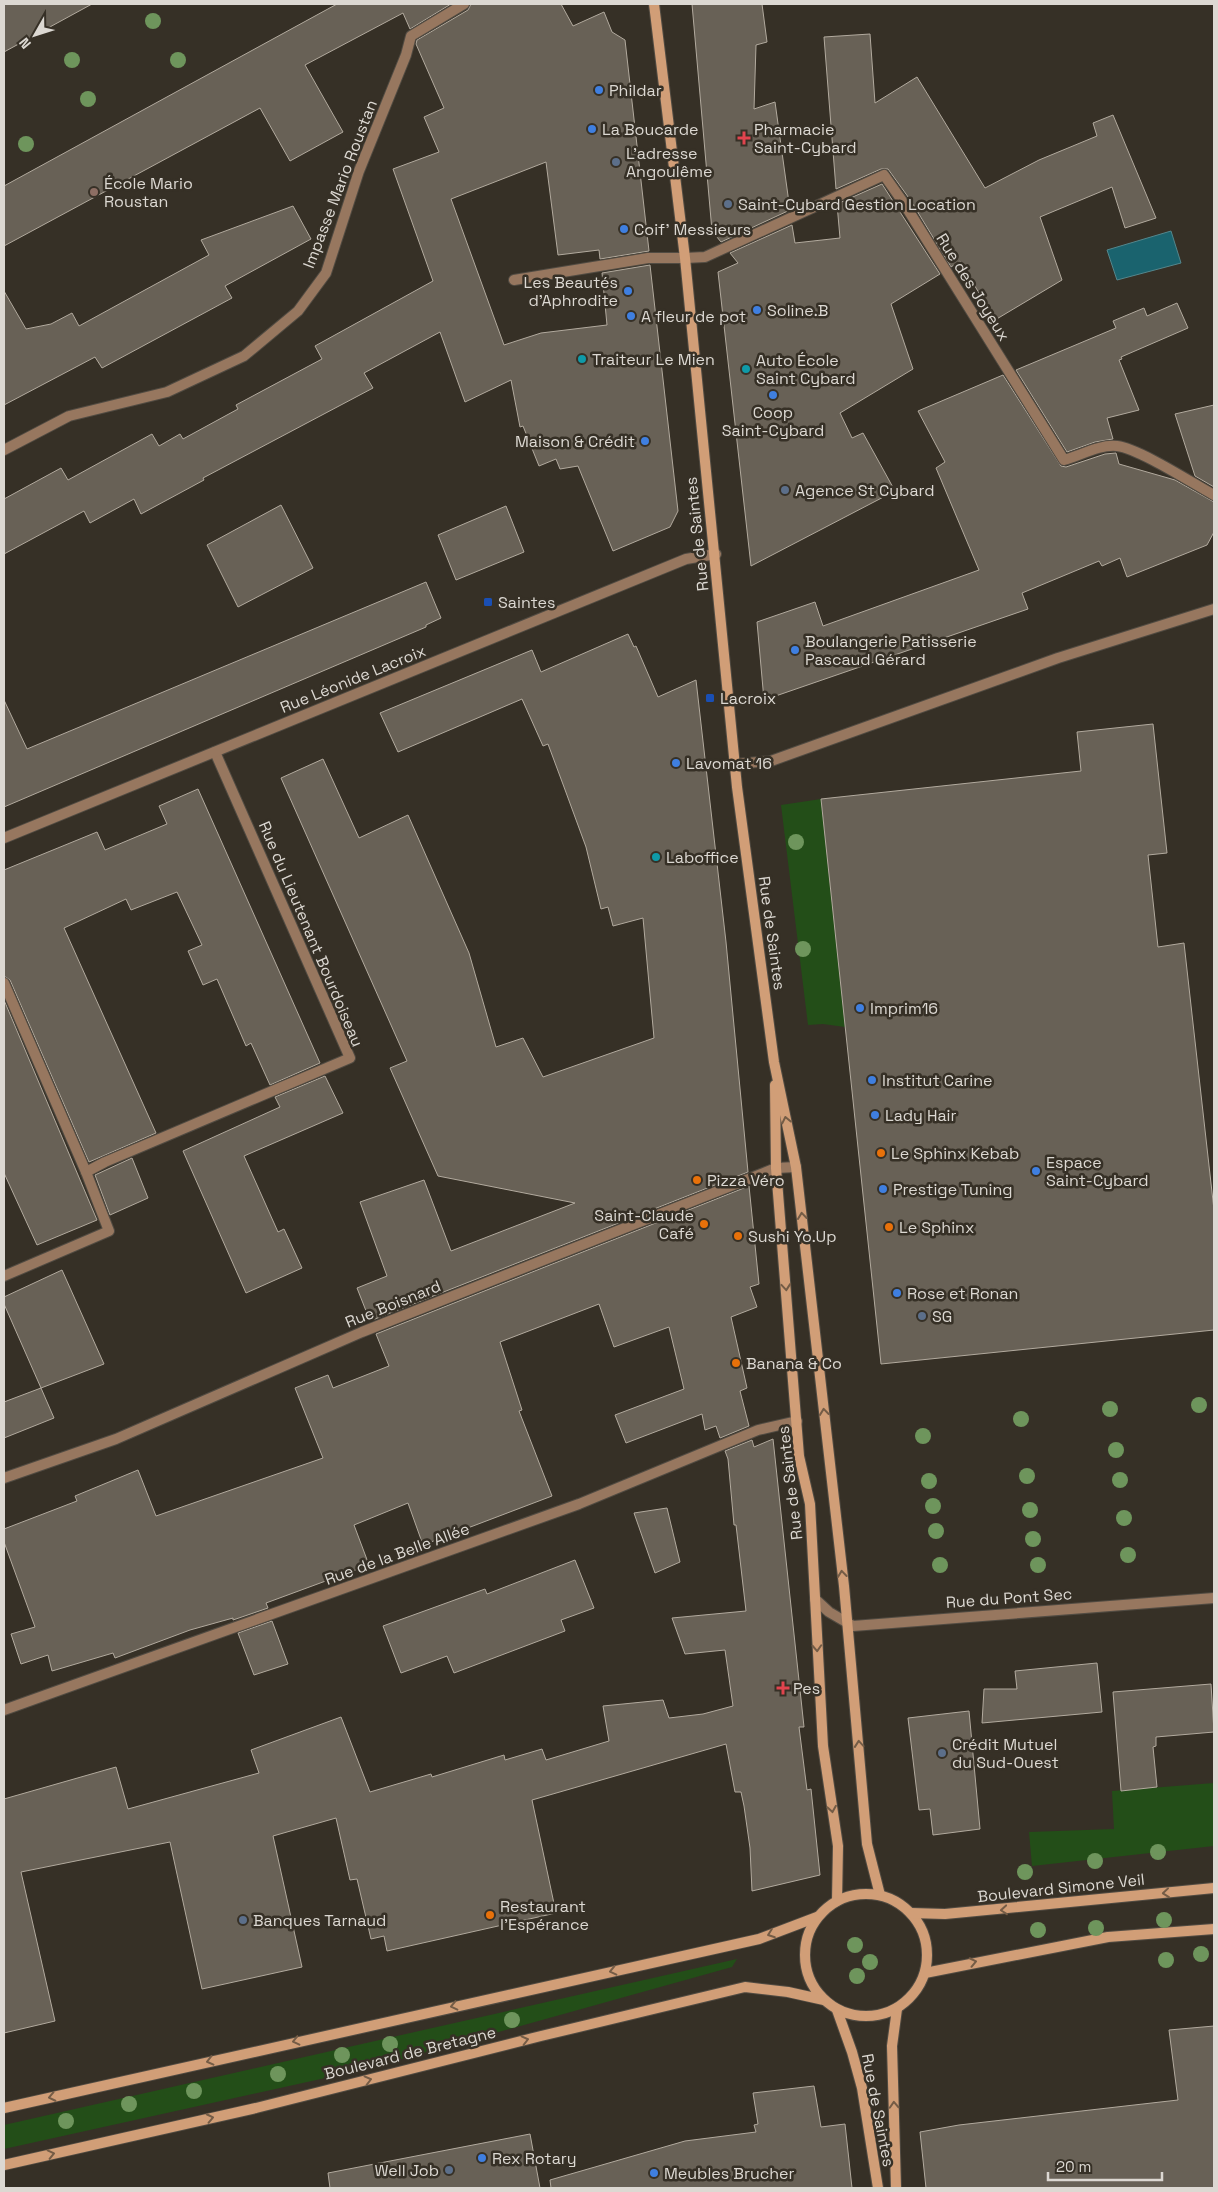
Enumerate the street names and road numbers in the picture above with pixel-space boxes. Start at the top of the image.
street label: Impasse Mario Roustan [298,97,382,271]
street label: Rue des Joyeux [931,229,1015,345]
street label: Rue de Saintes [681,476,713,592]
street label: Rue Léonide Lacroix [277,640,429,718]
street label: Rue du Lieutenant Bourdoiseau [254,818,368,1050]
street label: Rue de Saintes [754,875,790,991]
street label: Rue Boisnard [342,1275,444,1333]
street label: Rue de Saintes [773,1425,807,1541]
street label: Rue de la Belle Allée [322,1518,472,1590]
street label: Rue du Pont Sec [945,1583,1073,1613]
street label: Boulevard Simone Veil [976,1869,1146,1907]
street label: Boulevard de Bretagne [322,2021,498,2085]
street label: Rue de Saintes [857,2052,899,2168]

